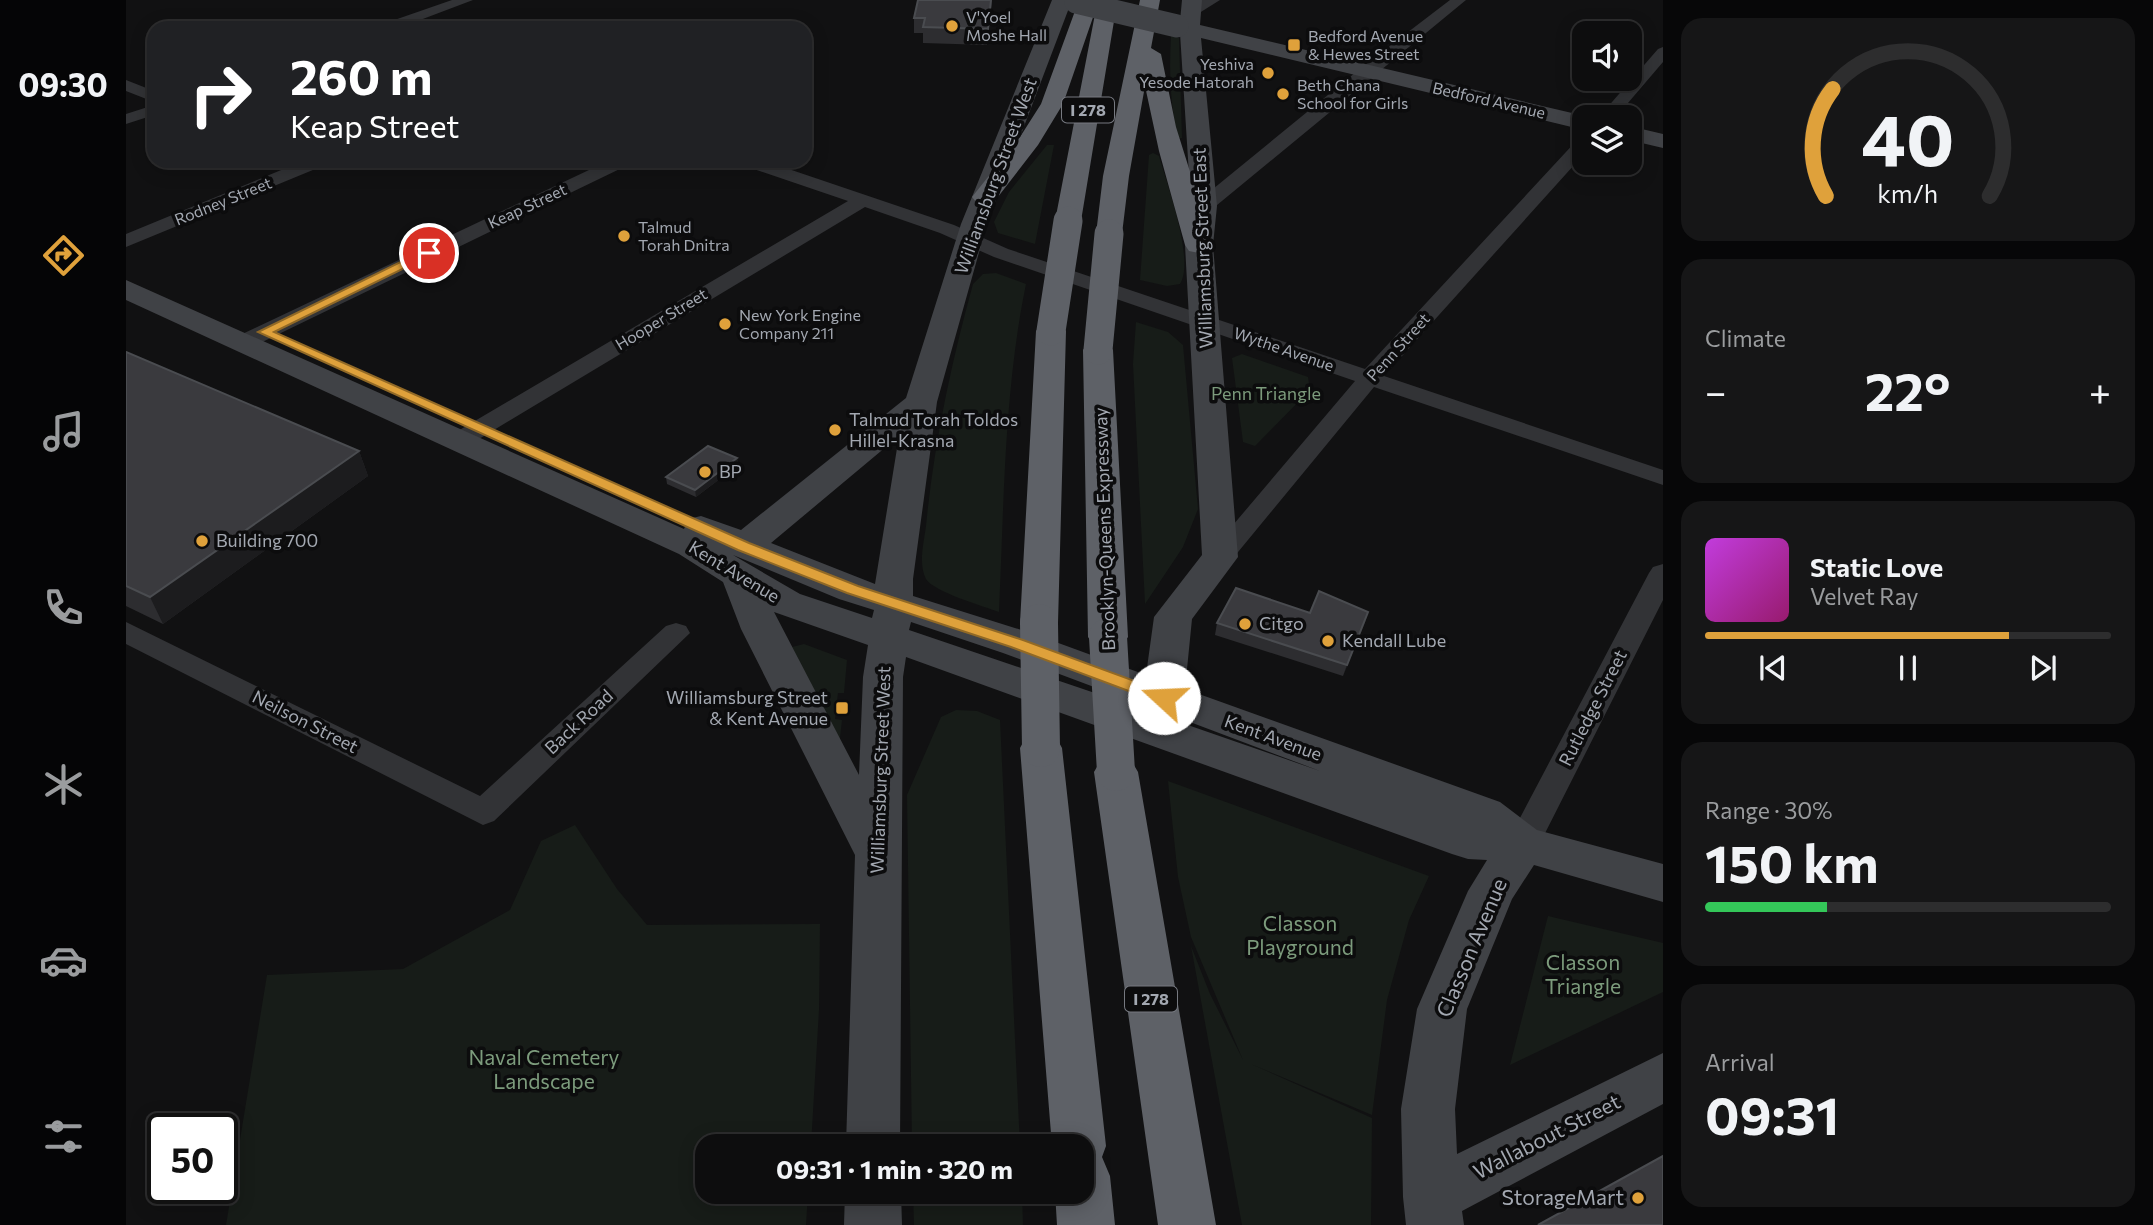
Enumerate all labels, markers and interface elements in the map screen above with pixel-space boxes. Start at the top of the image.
place label: V'Yoel Moshe Hall [966,7,1047,44]
marker: V'Yoel Moshe Hall [944,18,960,34]
map controls [1572,21,1642,175]
button: sound [1572,21,1642,91]
place label: Bedford Avenue & Hewes Street [1308,26,1423,63]
marker: Bedford Avenue & Hewes Street [1286,37,1302,53]
text: 260 m [290,45,432,105]
icon: right [175,49,266,140]
place label: Yeshiva Yesode Hatorah [1139,54,1254,91]
text: 09:30 [18,64,108,104]
marker: Yeshiva Yesode Hatorah [1260,65,1276,81]
street label: Williamsburg Street West [949,74,1041,277]
place label: Beth Chana School for Girls [1297,75,1408,112]
street label: Bedford Avenue [1431,77,1547,122]
marker: Beth Chana School for Girls [1275,86,1291,102]
text: 40 [1861,92,1955,181]
road number: I 278 [1062,97,1114,122]
text: Keap Street [290,105,459,145]
button: layers [1572,105,1642,175]
street label: Williamsburg Street East [1187,147,1217,349]
street label: Rodney Street [172,172,275,229]
text: km/h [1878,178,1938,208]
street label: Keap Street [484,179,570,232]
place label: Talmud Torah Dnitra [638,217,730,254]
pin [399,223,459,283]
marker: Talmud Torah Dnitra [616,228,632,244]
icon: directions [39,231,88,280]
icon: arrive [410,234,448,272]
street label: Hooper Street [611,284,710,353]
place label: New York Engine Company 211 [739,305,861,342]
street label: Penn Street [1362,308,1433,385]
marker: New York Engine Company 211 [717,316,733,332]
street label: Wythe Avenue [1232,323,1337,375]
text: Climate [1705,324,1786,352]
text: 22° [1865,358,1950,422]
text: − [1705,367,1727,414]
text: + [2089,367,2111,414]
park label: Penn Triangle [1211,382,1321,404]
icon: music [39,407,88,456]
street label: Brooklyn-Queens Expressway [1089,407,1119,651]
place label: Talmud Torah Toldos Hillel-Krasna [849,408,1018,451]
marker: Talmud Torah Toldos Hillel-Krasna [827,422,843,438]
place label: BP [719,460,742,482]
marker: BP [697,464,713,480]
place label: Building 700 [216,529,318,551]
marker: Building 700 [194,533,210,549]
street label: Kent Avenue [685,535,784,607]
text: Static Love [1810,551,1943,582]
text: Velvet Ray [1810,582,1918,610]
icon: phone [39,583,88,632]
place label: Citgo [1259,612,1304,634]
marker: Citgo [1237,616,1253,632]
place label: Kendall Lube [1342,629,1446,651]
marker: Kendall Lube [1320,633,1336,649]
street label: Rutledge Street [1553,646,1631,769]
icon: previous [1754,649,1792,687]
icon: pause [1889,649,1927,687]
icon: next [2024,649,2062,687]
position arrow [1127,661,1201,735]
street label: Williamsburg Street West [865,666,895,874]
street label: Back Road [540,684,617,758]
street label: Neilson Street [249,685,362,757]
place label: Williamsburg Street & Kent Avenue [666,686,828,729]
marker: Williamsburg Street & Kent Avenue [834,700,850,716]
street label: Kent Avenue [1222,709,1325,765]
icon: climate [39,760,88,809]
text: Range · 30% [1705,796,1833,824]
text: 150 km [1705,830,1879,894]
street label: Classon Avenue [1430,874,1511,1021]
park label: Classon Playground [1246,910,1354,959]
icon: car [39,936,88,985]
park label: Classon Triangle [1545,949,1621,998]
road number: I 278 [1125,987,1177,1012]
park label: Naval Cemetery Landscape [469,1044,620,1093]
text: Arrival [1705,1048,1775,1076]
text: 09:31 [1705,1082,1839,1146]
street label: Wallabout Street [1469,1088,1624,1183]
icon: filters [39,1112,88,1161]
speed limit sign: 50 [147,1113,238,1204]
text: 09:31 · 1 min · 320 m [776,1153,1013,1184]
place label: StorageMart [1502,1184,1624,1209]
marker: StorageMart [1630,1190,1646,1206]

